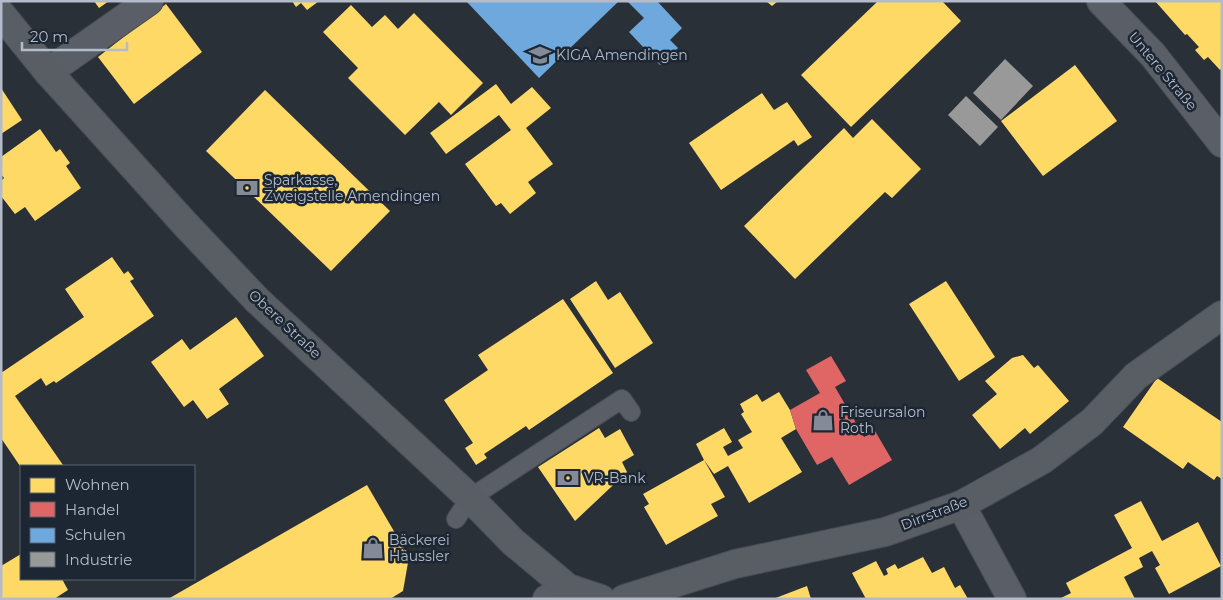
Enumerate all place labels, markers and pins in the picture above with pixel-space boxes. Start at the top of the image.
school or university icon: KIGA Amendingen [527,42,553,68]
place label: KIGA Amendingen [556,46,688,64]
place label: Sparkasse, Zweigstelle Amendingen [264,171,440,205]
bank icon: Sparkasse, Zweigstelle Amendingen [234,175,260,201]
place label: Friseursalon Roth [840,403,925,437]
shop icon: Friseursalon Roth [810,407,836,433]
bank icon: VR-Bank [555,465,581,491]
place label: VR-Bank [584,469,646,487]
place label: Bäckerei Häussler [389,531,450,565]
shop icon: Bäckerei Häussler [360,535,386,561]

